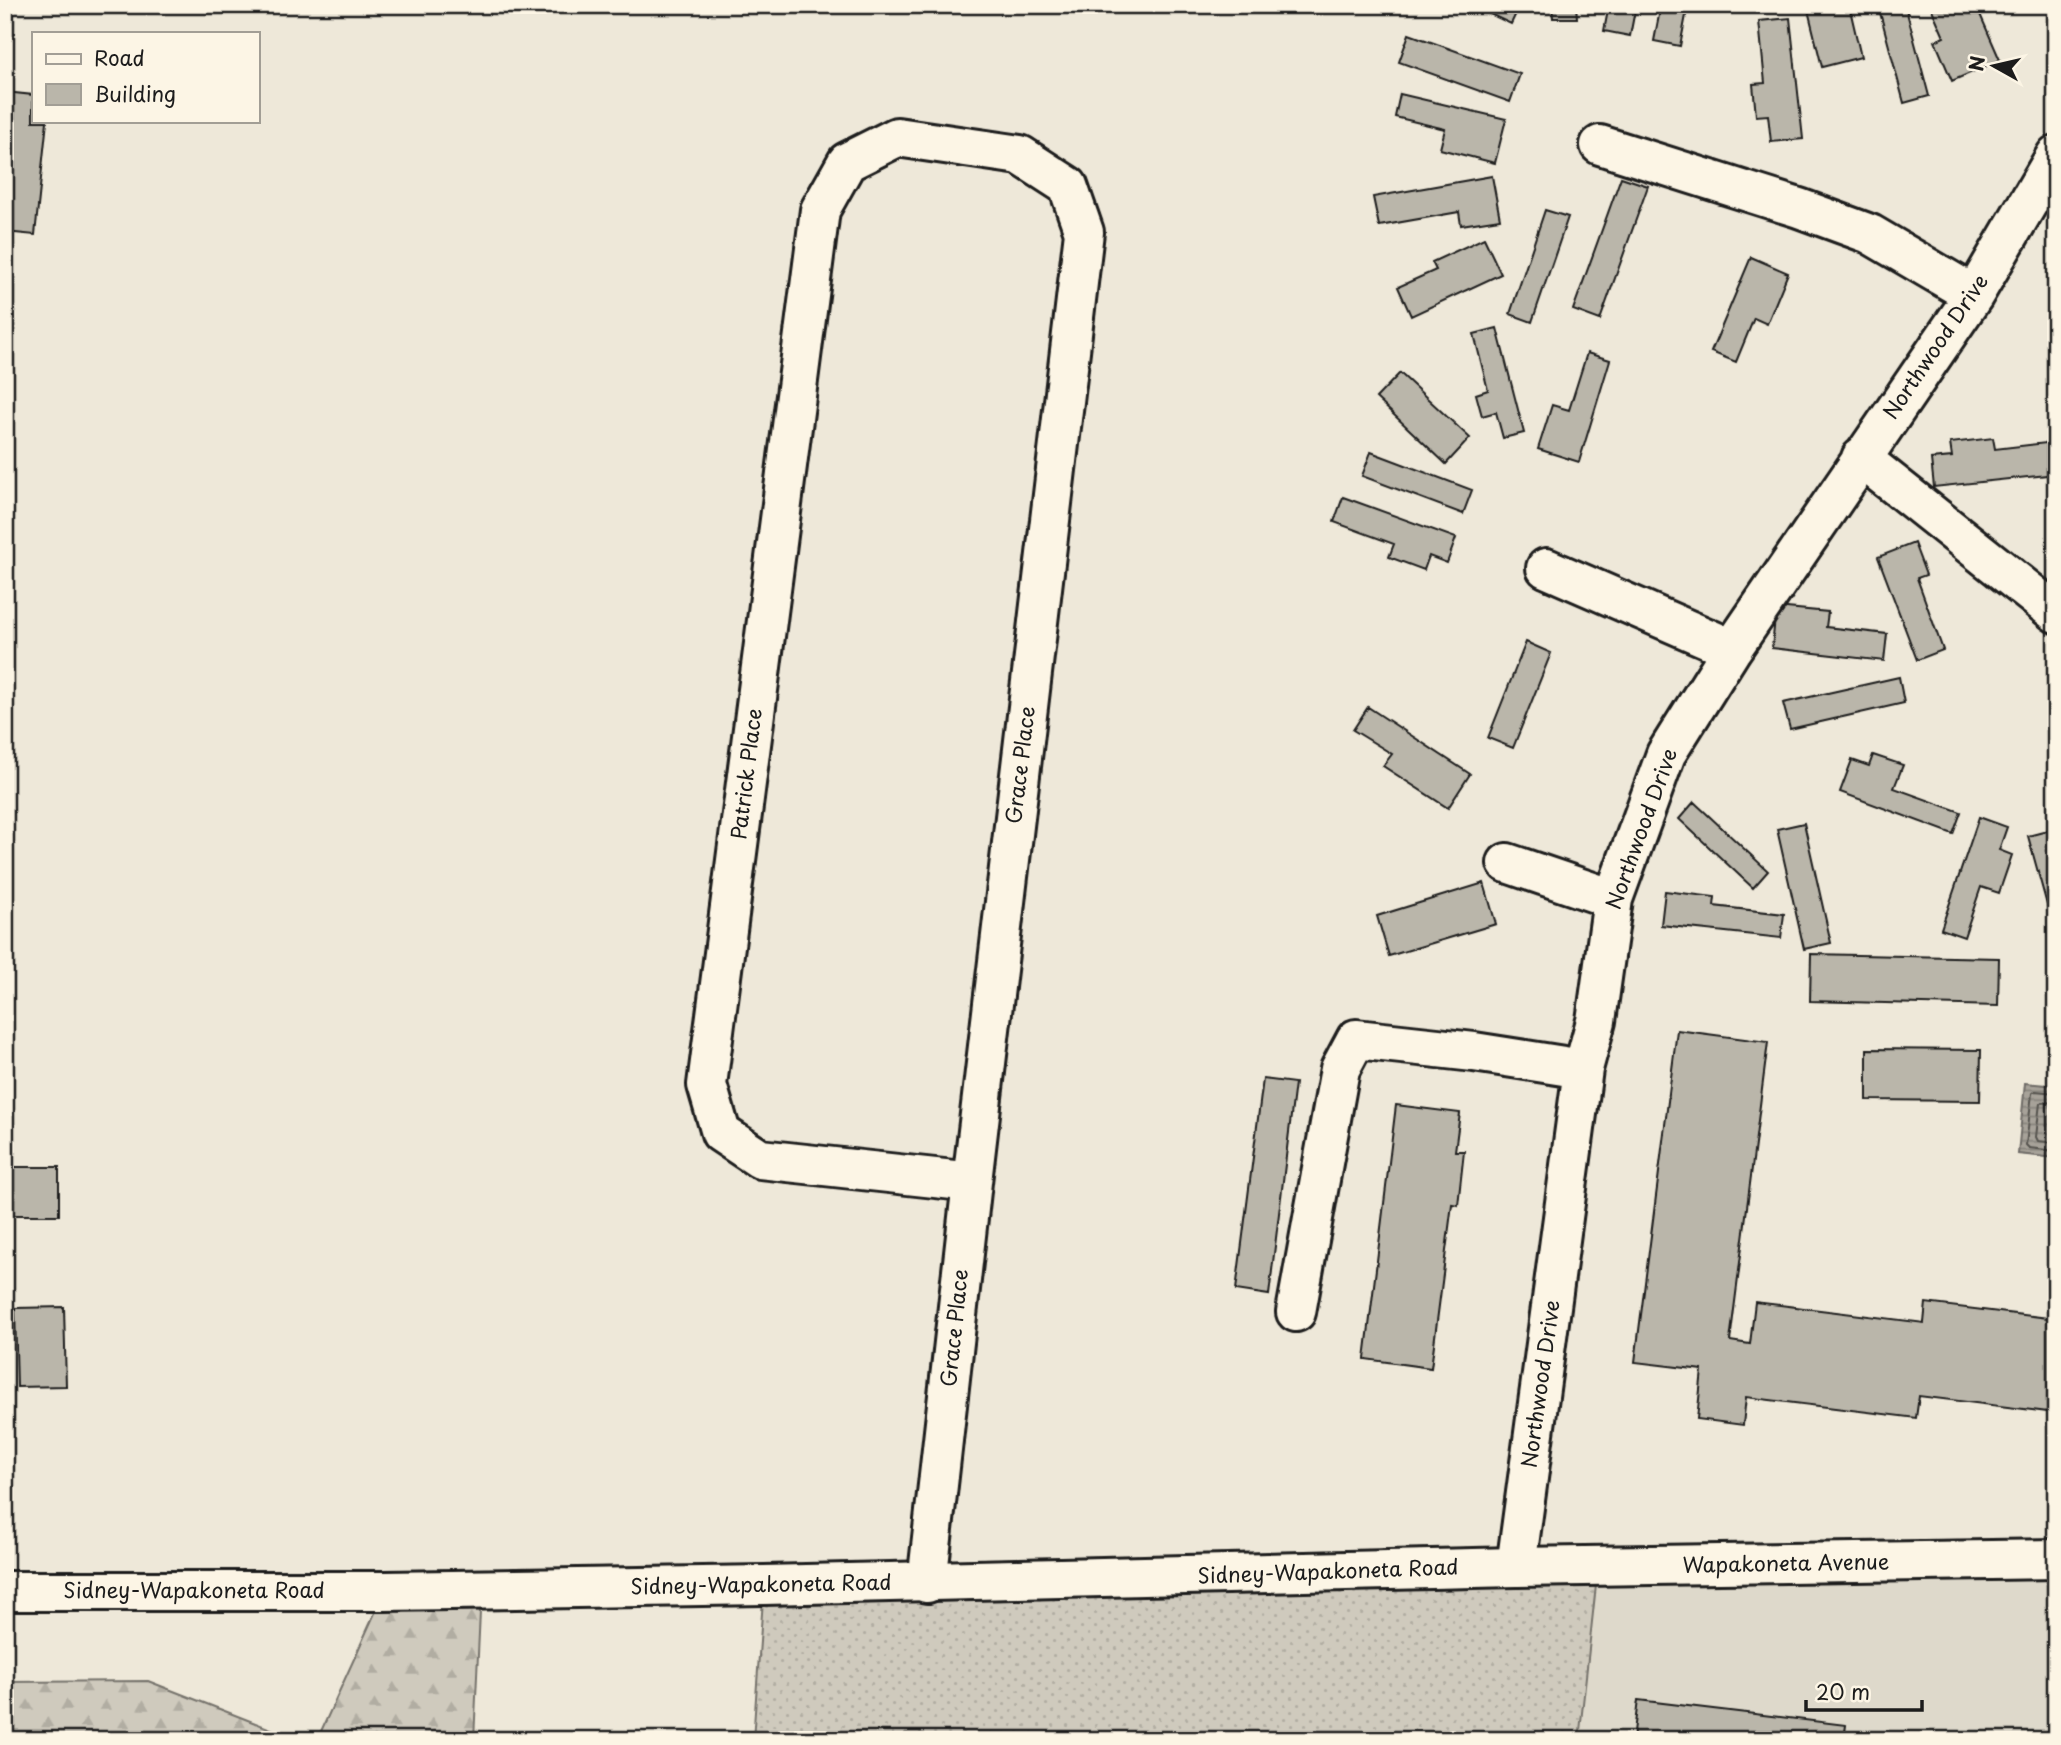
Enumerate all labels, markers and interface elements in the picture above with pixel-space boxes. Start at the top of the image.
legend [32,32,259,122]
north arrow [1960,32,2030,102]
text: Road [94,41,145,73]
text: N [1961,54,1991,73]
text: Building [94,77,176,109]
street label: Northwood Drive [1874,267,1995,425]
street label: Grace Place [996,704,1042,825]
street label: Patrick Place [721,706,769,841]
street label: Northwood Drive [1596,743,1684,913]
street label: Grace Place [931,1267,975,1388]
street label: Northwood Drive [1511,1298,1567,1470]
street label: Wapakoneta Avenue [1682,1544,1890,1580]
street label: Sidney-Wapakoneta Road [1197,1549,1459,1591]
street label: Sidney-Wapakoneta Road [630,1565,892,1601]
street label: Sidney-Wapakoneta Road [63,1573,325,1605]
scale bar [1806,1668,1921,1712]
text: 20 m [1816,1675,1870,1707]

